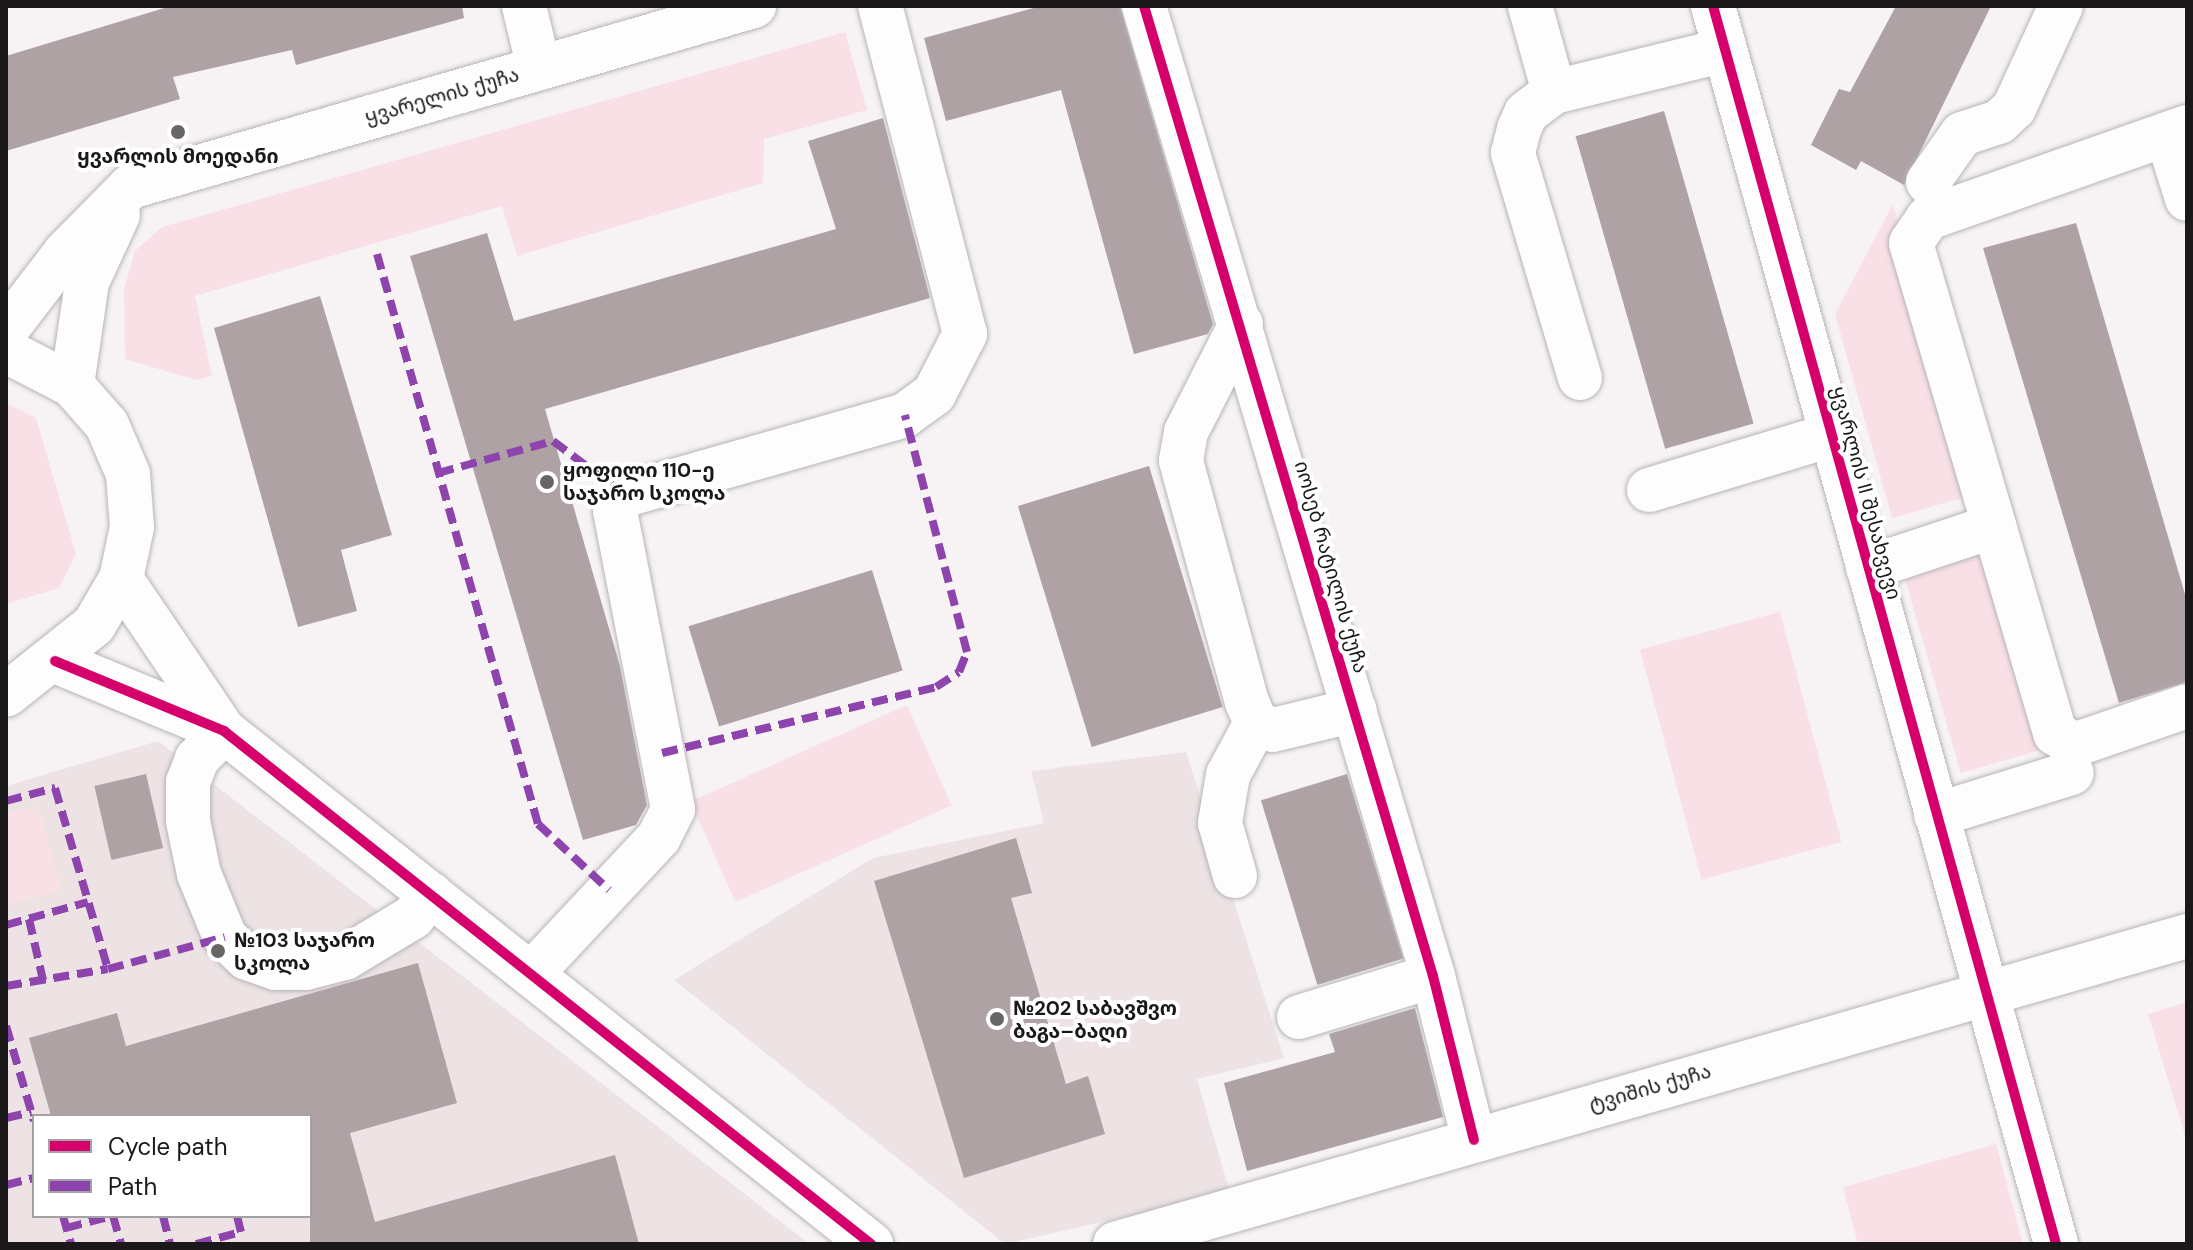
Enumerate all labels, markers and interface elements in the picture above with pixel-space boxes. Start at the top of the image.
street label: ყვარელის ქუჩა [362,63,522,129]
marker: ყვარლის მოედანი [169,123,187,141]
place label: ყვარლის მოედანი [77,144,279,168]
street label: ყვარლის II შესახვევი [1826,384,1906,602]
place label: ყოფილი 110-ე საჯარო სკოლა [563,458,726,505]
street label: იოსებ რატილის ქუჩა [1289,458,1373,676]
marker: ყოფილი 110-ე საჯარო სკოლა [538,473,556,491]
place label: №103 საჯარო სკოლა [234,928,375,975]
marker: №103 საჯარო სკოლა [209,942,227,960]
place label: №202 საბავშვო ბაგა–ბაღი [1013,996,1177,1043]
marker: №202 საბავშვო ბაგა–ბაღი [988,1010,1006,1028]
street label: ტვიშის ქუჩა [1586,1059,1714,1117]
legend [32,1114,312,1218]
text: Cycle path [108,1131,227,1162]
text: Path [108,1171,157,1202]

